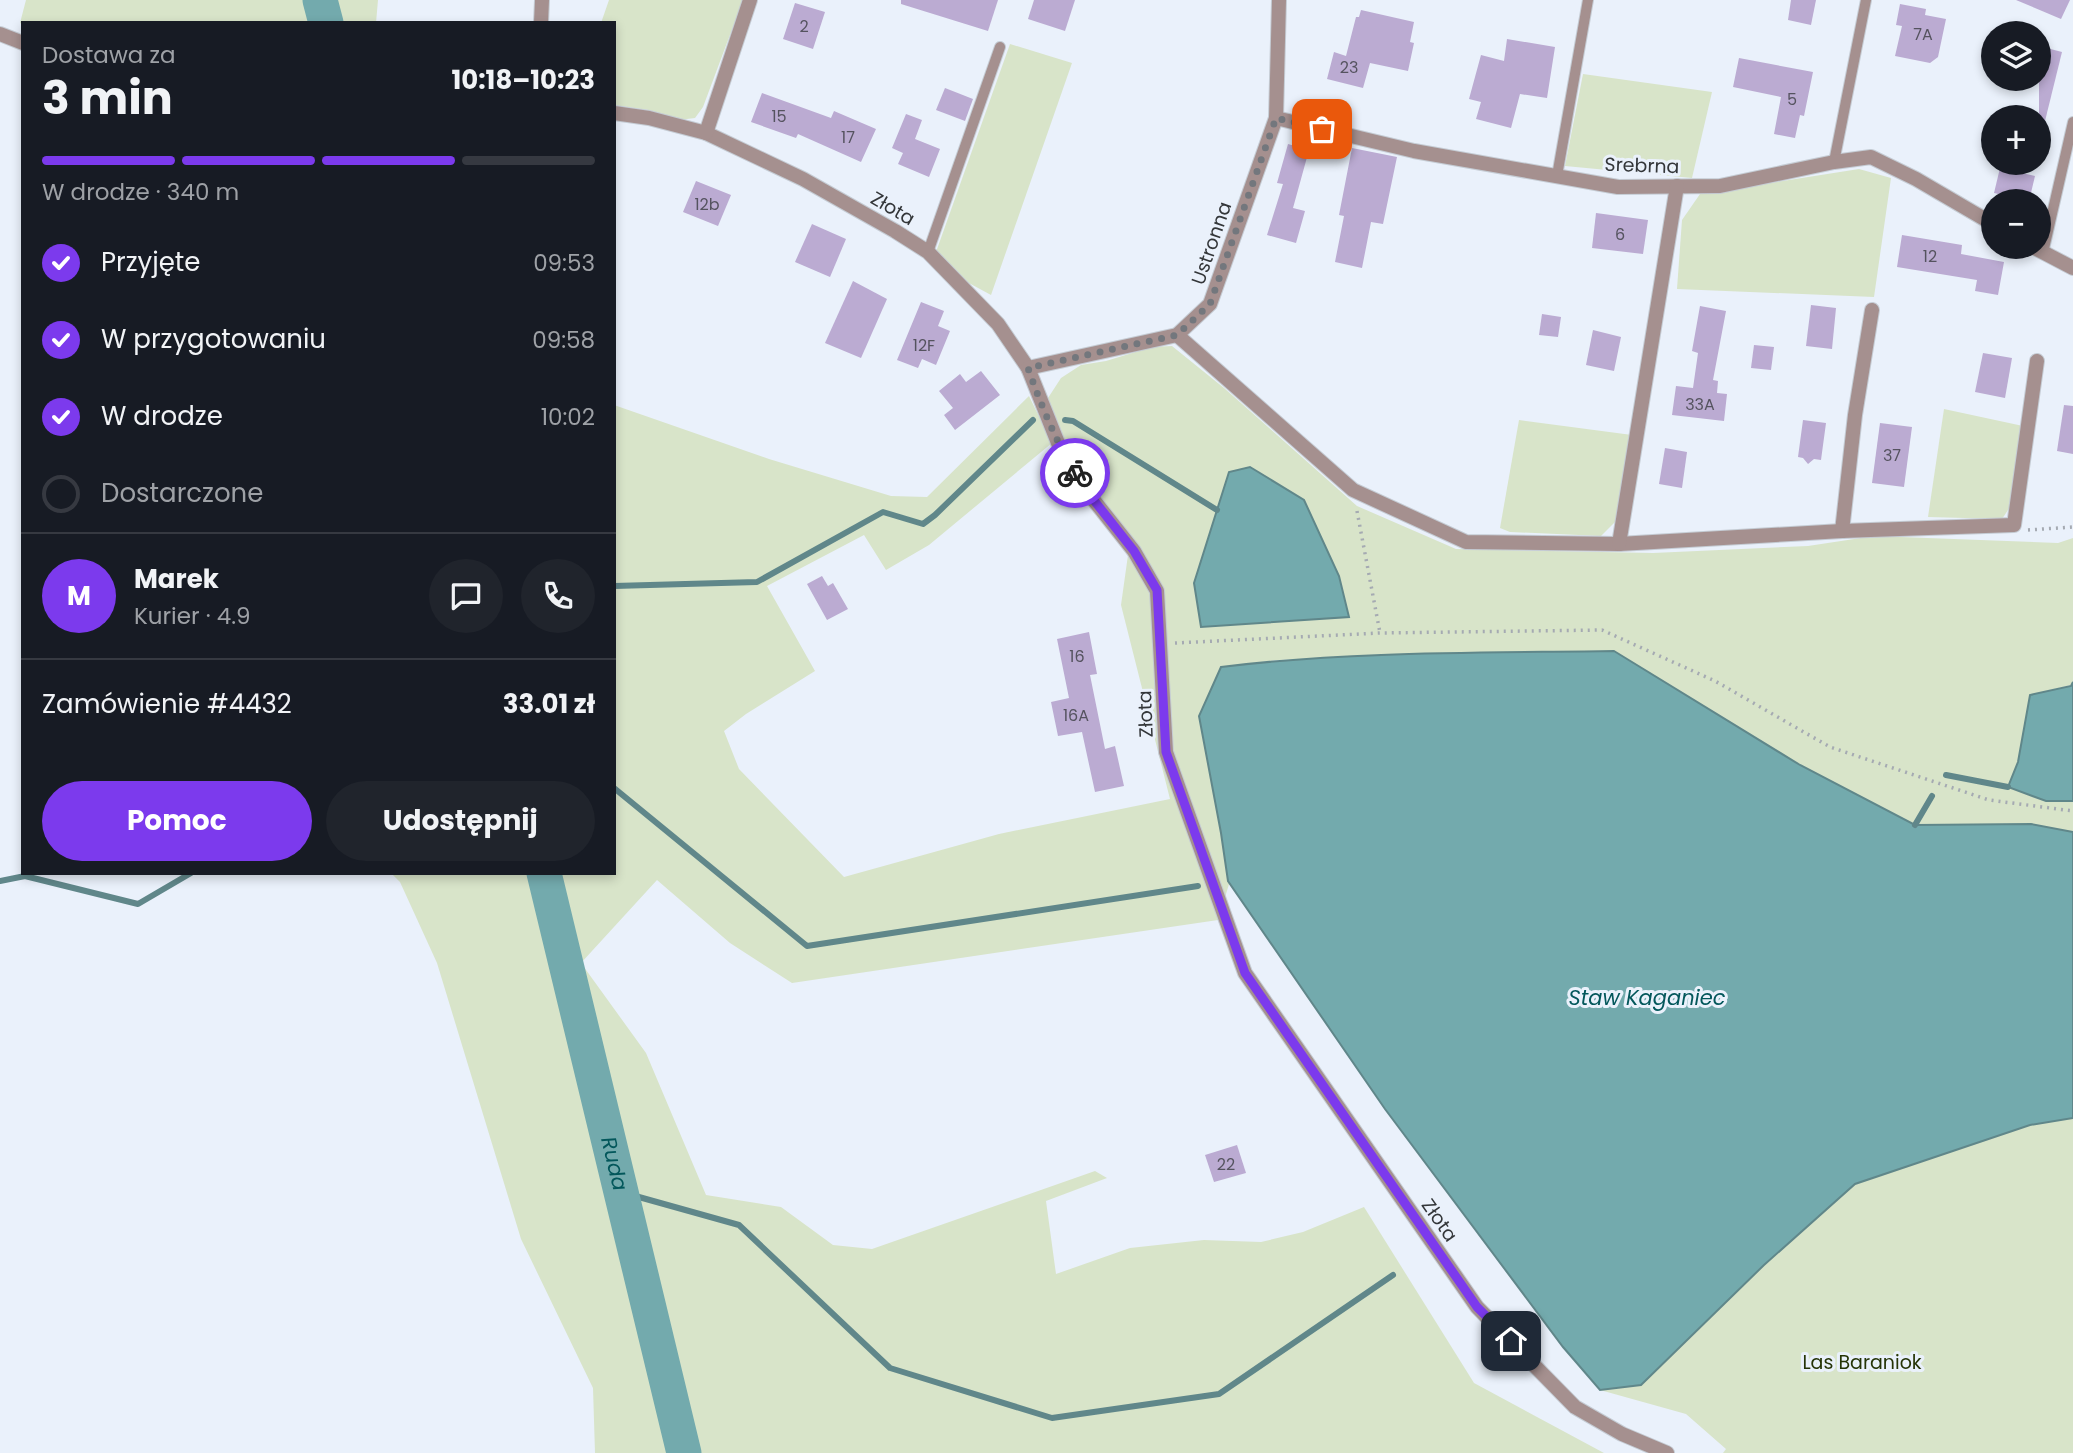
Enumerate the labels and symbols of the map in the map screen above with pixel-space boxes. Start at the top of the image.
house number: 2 [799,15,809,38]
house number: 7A [1913,23,1933,46]
house number: 23 [1340,56,1358,79]
house number: 5 [1787,88,1797,111]
pin [1292,99,1352,159]
house number: 15 [771,105,787,128]
house number: 17 [841,126,855,149]
street label: Srebrna [1604,151,1680,180]
street label: Złota [866,185,920,232]
house number: 12b [694,193,720,216]
street label: Ustronna [1185,198,1238,288]
house number: 6 [1615,223,1625,246]
house number: 12 [1923,245,1937,268]
house number: 12F [913,334,935,357]
house number: 33A [1685,393,1715,416]
courier [1040,438,1110,508]
house number: 37 [1883,444,1901,467]
house number: 16 [1069,645,1085,668]
street label: Złota [1131,690,1160,738]
house number: 16A [1063,704,1089,727]
water label: Staw Kaganiec [1568,983,1726,1012]
water label: Ruda [594,1134,635,1193]
house number: 22 [1217,1153,1235,1176]
street label: Złota [1415,1193,1464,1247]
pin [1481,1311,1541,1371]
park label: Las Baraniok [1802,1349,1922,1376]

